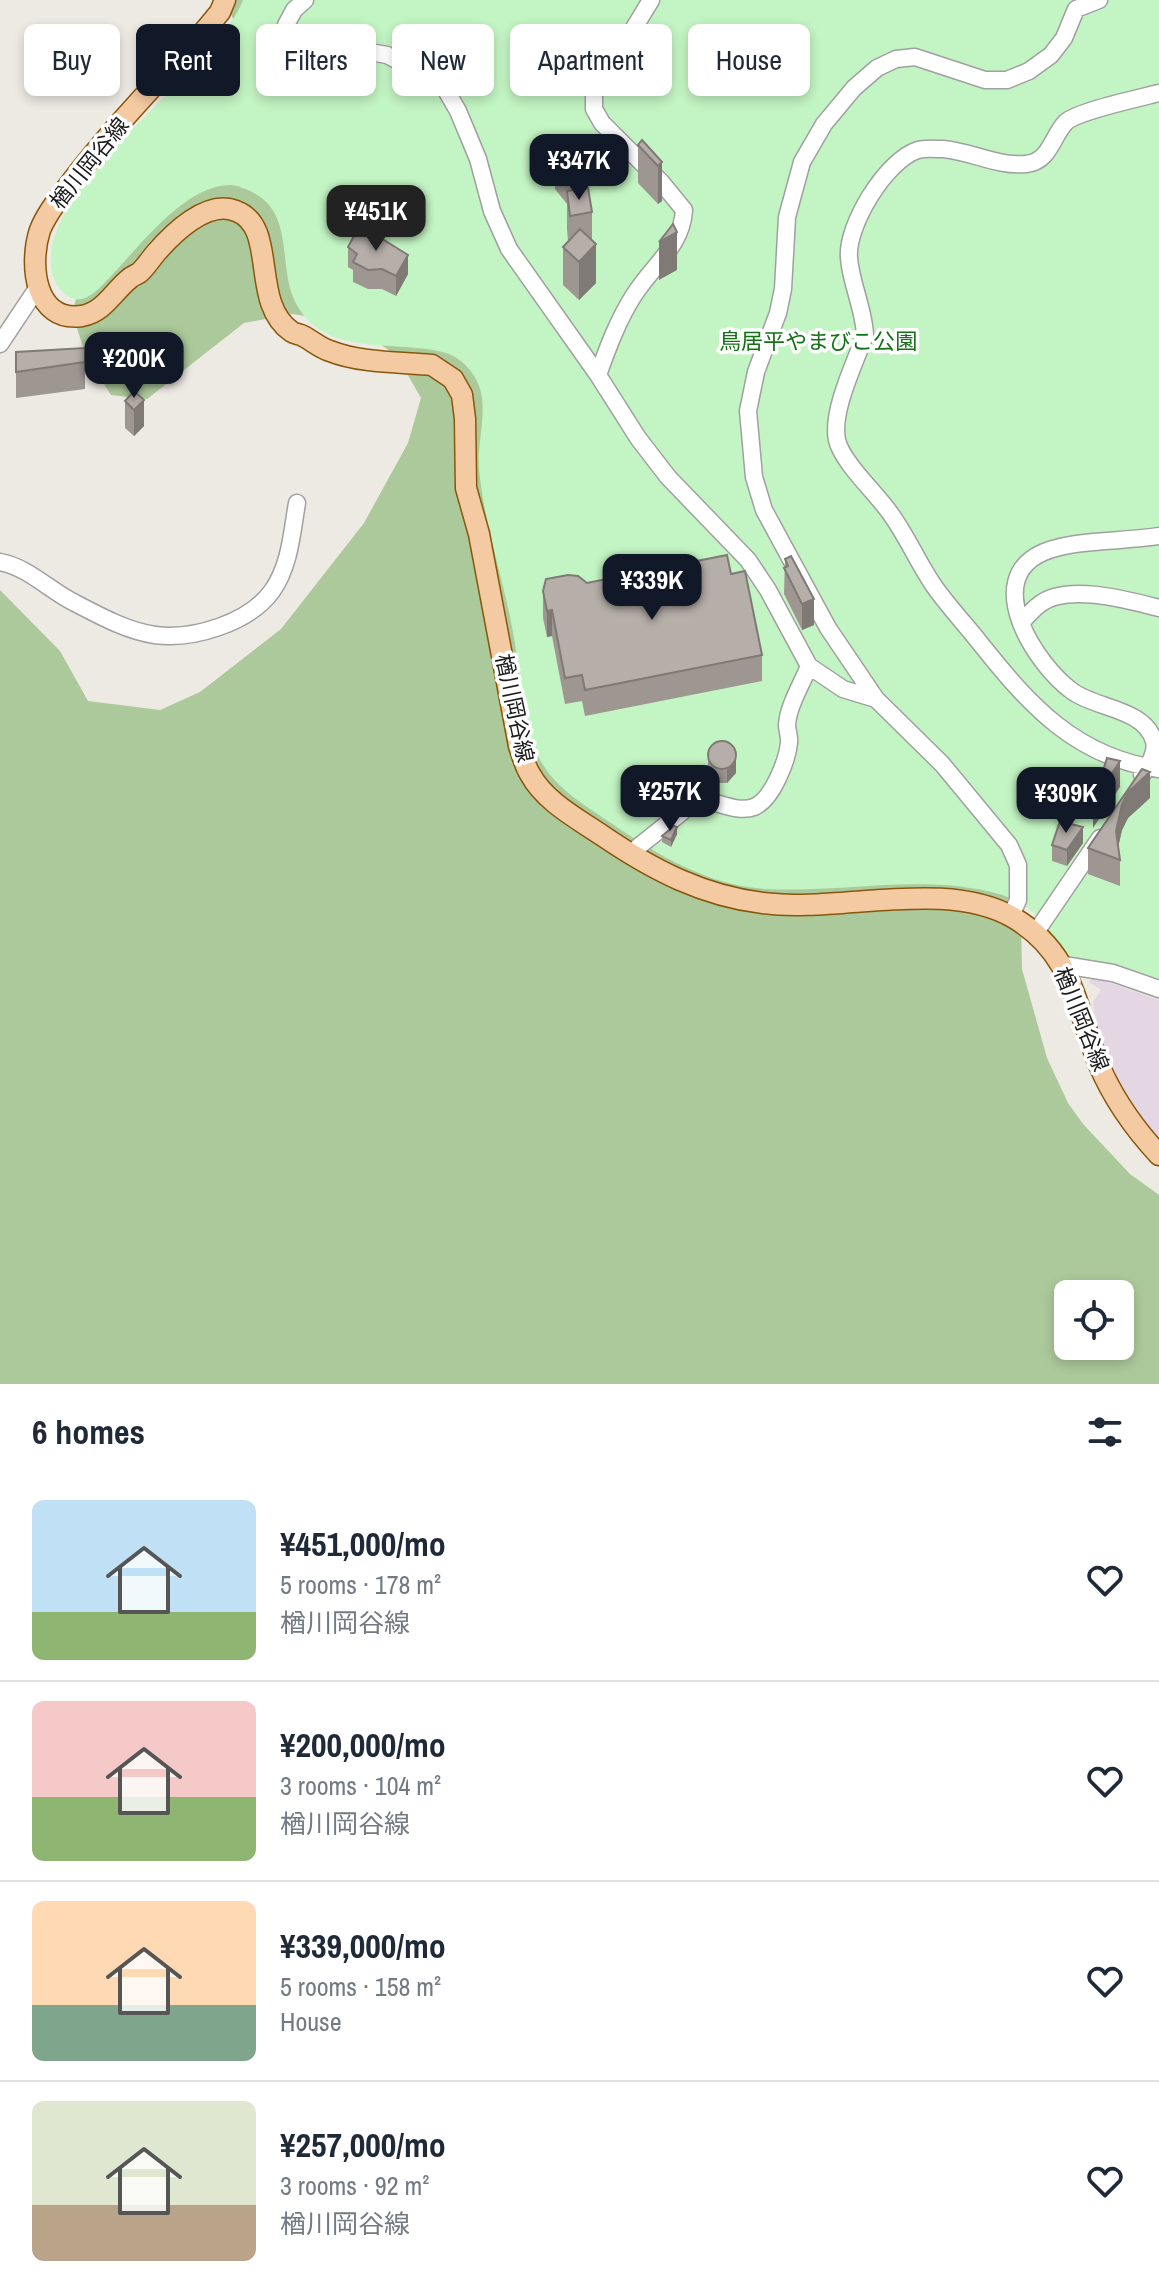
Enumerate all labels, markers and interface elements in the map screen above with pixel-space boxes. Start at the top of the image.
chip: Buy [24,24,120,96]
chip: Rent [136,24,240,96]
chip: Filters [256,24,376,96]
chip: New [392,24,494,96]
chip: Apartment [510,24,672,96]
chip: House [688,24,810,96]
street label: 楢川岡谷線 [43,111,135,215]
pin: ¥347K [523,134,635,202]
text: ¥347K [548,142,610,177]
pin: ¥451K [320,185,432,253]
text: ¥451K [345,193,407,228]
park label: 鳥居平やまびこ公園 [719,326,917,356]
pin: ¥200K [78,332,190,400]
text: ¥200K [103,340,165,375]
pin: ¥339K [596,554,708,622]
text: ¥339K [621,562,683,597]
street label: 楢川岡谷線 [489,651,541,765]
pin: ¥257K [614,765,726,833]
pin: ¥309K [1010,767,1122,835]
text: ¥257K [639,773,701,808]
text: ¥309K [1035,775,1097,810]
street label: 楢川岡谷線 [1047,962,1117,1076]
map controls [1054,1280,1134,1360]
button: locate [1054,1280,1134,1360]
text: 6 homes [32,1409,145,1455]
icon: filters [1083,1410,1127,1454]
text: ¥451,000/mo [280,1521,446,1567]
icon: home [96,1532,192,1628]
icon: heart [1083,1558,1127,1602]
text: 5 rooms · 178 m² [280,1567,441,1602]
text: 楢川岡谷線 [280,1605,410,1640]
text: ¥200,000/mo [280,1722,446,1768]
icon: home [96,1733,192,1829]
icon: heart [1083,1759,1127,1803]
text: 3 rooms · 104 m² [280,1768,441,1803]
text: 楢川岡谷線 [280,1806,410,1841]
text: ¥339,000/mo [280,1923,446,1969]
icon: home [96,1933,192,2029]
icon: heart [1083,1959,1127,2003]
text: 5 rooms · 158 m² [280,1969,441,2004]
text: House [280,2004,342,2039]
text: ¥257,000/mo [280,2122,446,2168]
icon: home [96,2133,192,2229]
icon: heart [1083,2159,1127,2203]
text: 3 rooms · 92 m² [280,2168,429,2203]
text: 楢川岡谷線 [280,2206,410,2241]

